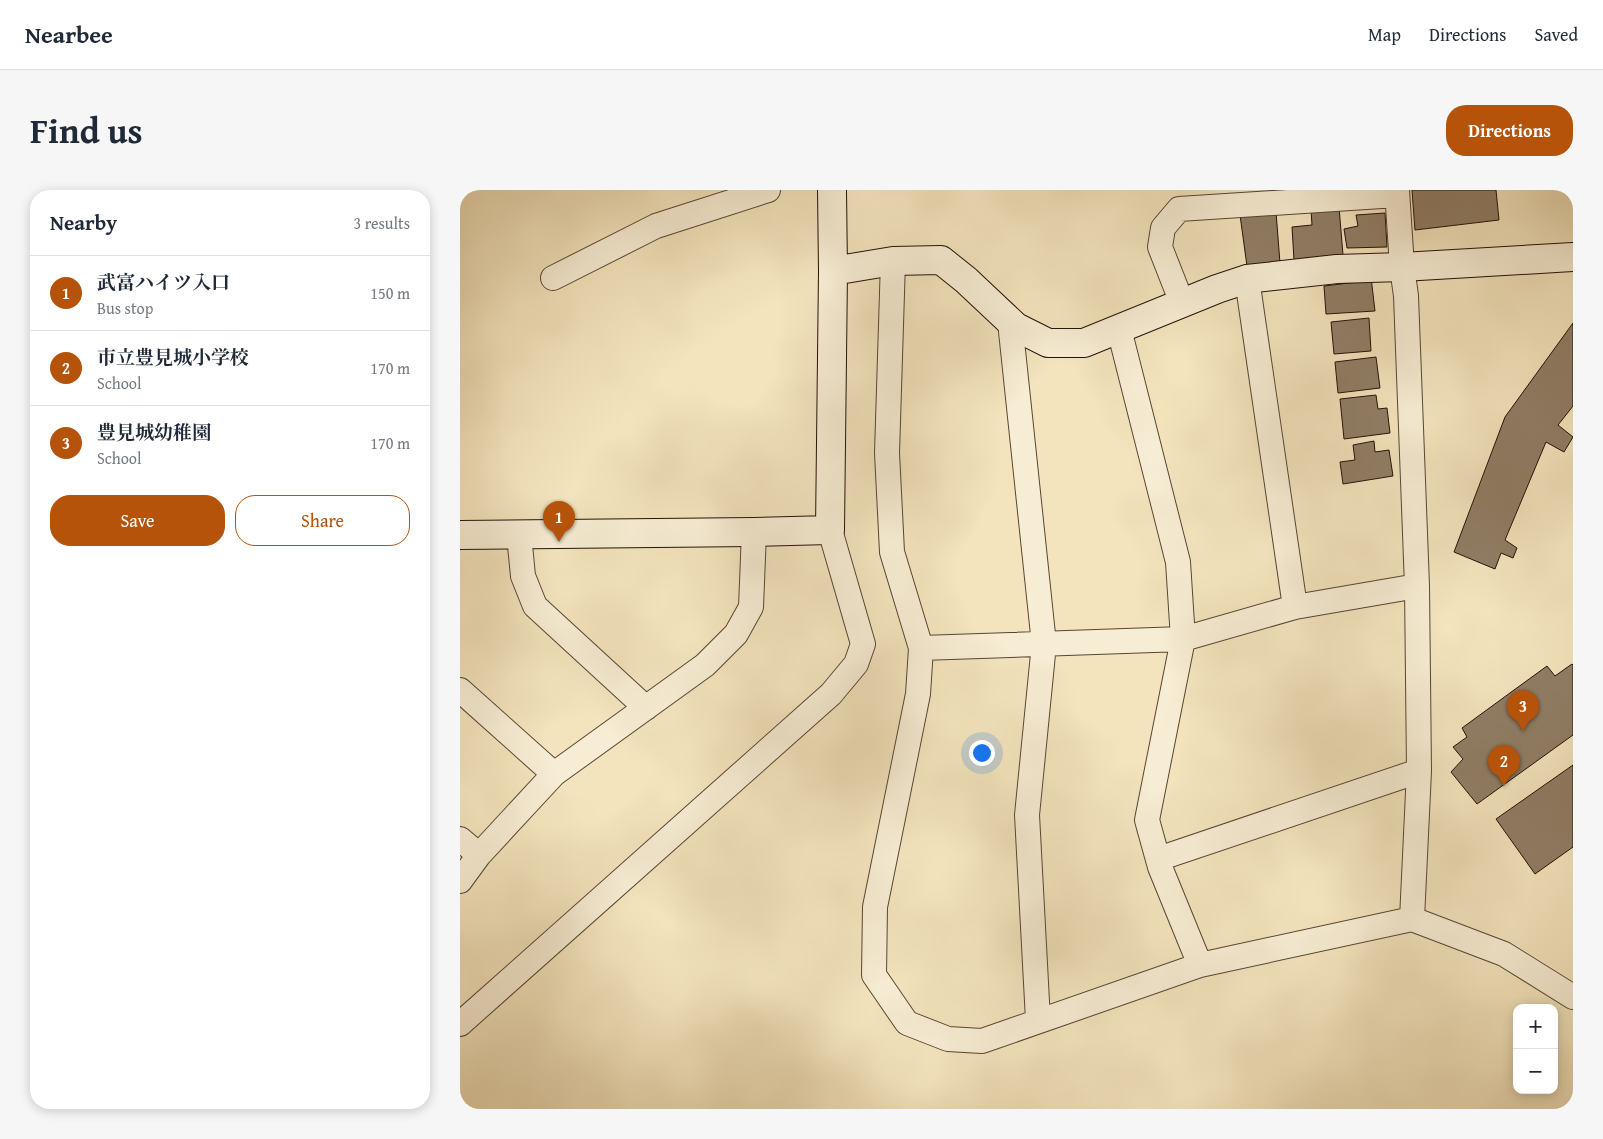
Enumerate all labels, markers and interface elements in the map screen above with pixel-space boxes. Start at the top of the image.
text: Nearbee [25,17,113,52]
text: Map [1368,21,1401,48]
text: Directions [1429,21,1506,48]
text: Saved [1534,21,1578,48]
text: Find us [30,105,143,156]
button: Directions [1446,105,1573,156]
text: Nearby [50,207,117,238]
text: 3 results [353,211,410,235]
text: 武富ハイツ入口 [97,268,230,296]
text: 1 [62,281,70,305]
text: 150 m [370,281,410,305]
text: Bus stop [97,296,153,320]
text: 市立豊見城小学校 [97,343,249,371]
text: 2 [62,356,70,380]
text: 170 m [370,356,410,380]
text: School [97,371,141,395]
text: 豊見城幼稚園 [97,418,211,446]
text: 3 [62,431,70,455]
text: 170 m [370,431,410,455]
text: School [97,446,141,470]
button: Save [50,495,225,546]
button: Share [235,495,410,546]
pin: 1 [543,501,575,542]
pin: 3 [1507,690,1539,731]
your location [969,740,995,766]
pin: 2 [1488,745,1520,786]
map controls [1513,1004,1558,1094]
button: + [1513,1004,1558,1049]
button: − [1513,1049,1558,1094]

